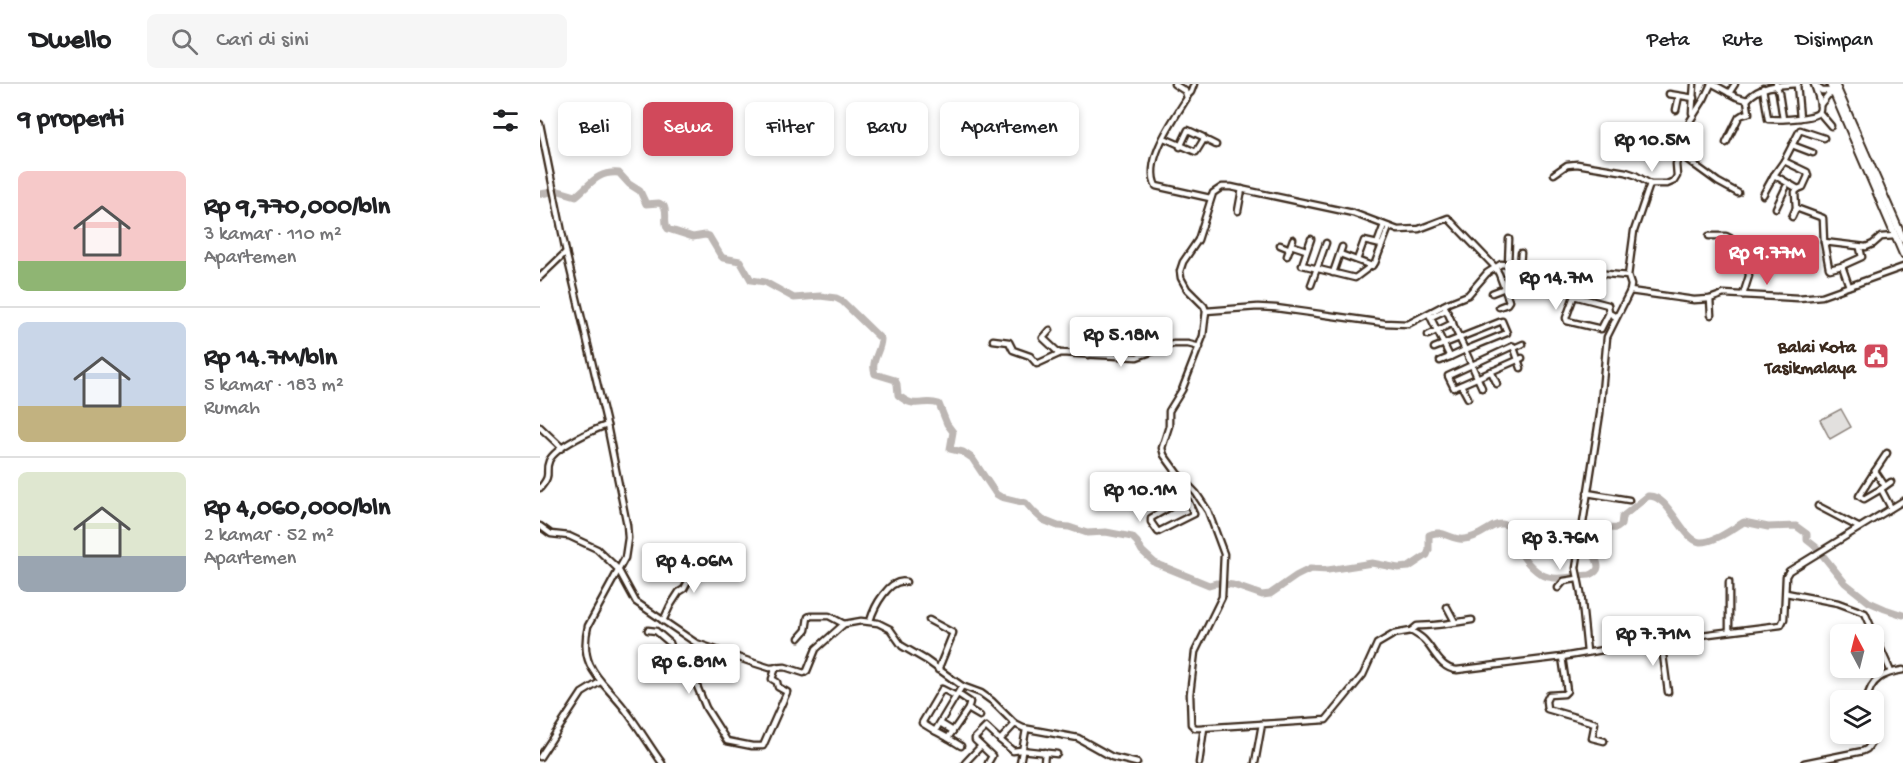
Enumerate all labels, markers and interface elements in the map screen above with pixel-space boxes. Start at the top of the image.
search box [147,14,567,68]
text: Dwello [30,25,111,58]
icon: search [168,25,201,58]
text: Cari di sini [216,28,309,54]
text: Peta [1647,29,1689,54]
text: Rute [1722,29,1763,54]
text: Disimpan [1796,29,1873,54]
chip: Beli [558,102,631,156]
chip: Sewa [643,102,733,156]
chip: Filter [745,102,834,156]
chip: Baru [846,102,928,156]
chip: Apartemen [940,102,1079,156]
icon: filters [489,104,522,137]
text: 9 properti [18,105,124,136]
pin: Rp 10.5M [1590,122,1714,173]
text: Rp 10.5M [1614,130,1690,153]
text: Rp 9,770,000/bln [204,193,390,224]
icon: home [66,195,138,267]
text: 3 kamar · 110 m² [204,224,342,247]
pin: Rp 9.77M [1705,235,1829,286]
text: Rp 9.77M [1729,243,1805,266]
text: Apartemen [204,247,296,270]
pin: Rp 14.7M [1494,260,1618,311]
text: Rp 14.7M [1519,268,1593,291]
pin: Rp 5.18M [1059,317,1183,368]
text: Rp 5.18M [1084,325,1158,348]
place label: Balai Kota Tasikmalaya [1763,338,1857,380]
public building icon: Balai Kota Tasikmalaya [1861,341,1891,371]
text: Rp 14.7M/bln [204,344,337,375]
icon: home [66,346,138,418]
text: 5 kamar · 183 m² [204,375,344,398]
text: Rumah [204,398,260,421]
pin: Rp 10.1M [1078,472,1202,523]
text: Rp 10.1M [1104,480,1176,503]
text: Rp 4,060,000/bln [204,494,390,525]
icon: home [66,496,138,568]
pin: Rp 3.76M [1498,520,1622,571]
text: 2 kamar · 52 m² [204,525,334,548]
text: Rp 3.76M [1522,528,1598,551]
pin: Rp 4.06M [632,543,756,594]
text: Apartemen [204,548,296,571]
text: Rp 4.06M [656,551,732,574]
pin: Rp 7.71M [1591,616,1715,667]
text: Rp 7.71M [1616,624,1690,647]
north arrow [1830,624,1884,678]
map controls [1830,624,1884,744]
pin: Rp 6.81M [627,644,751,695]
text: Rp 6.81M [652,652,726,675]
button: layers [1830,690,1884,744]

